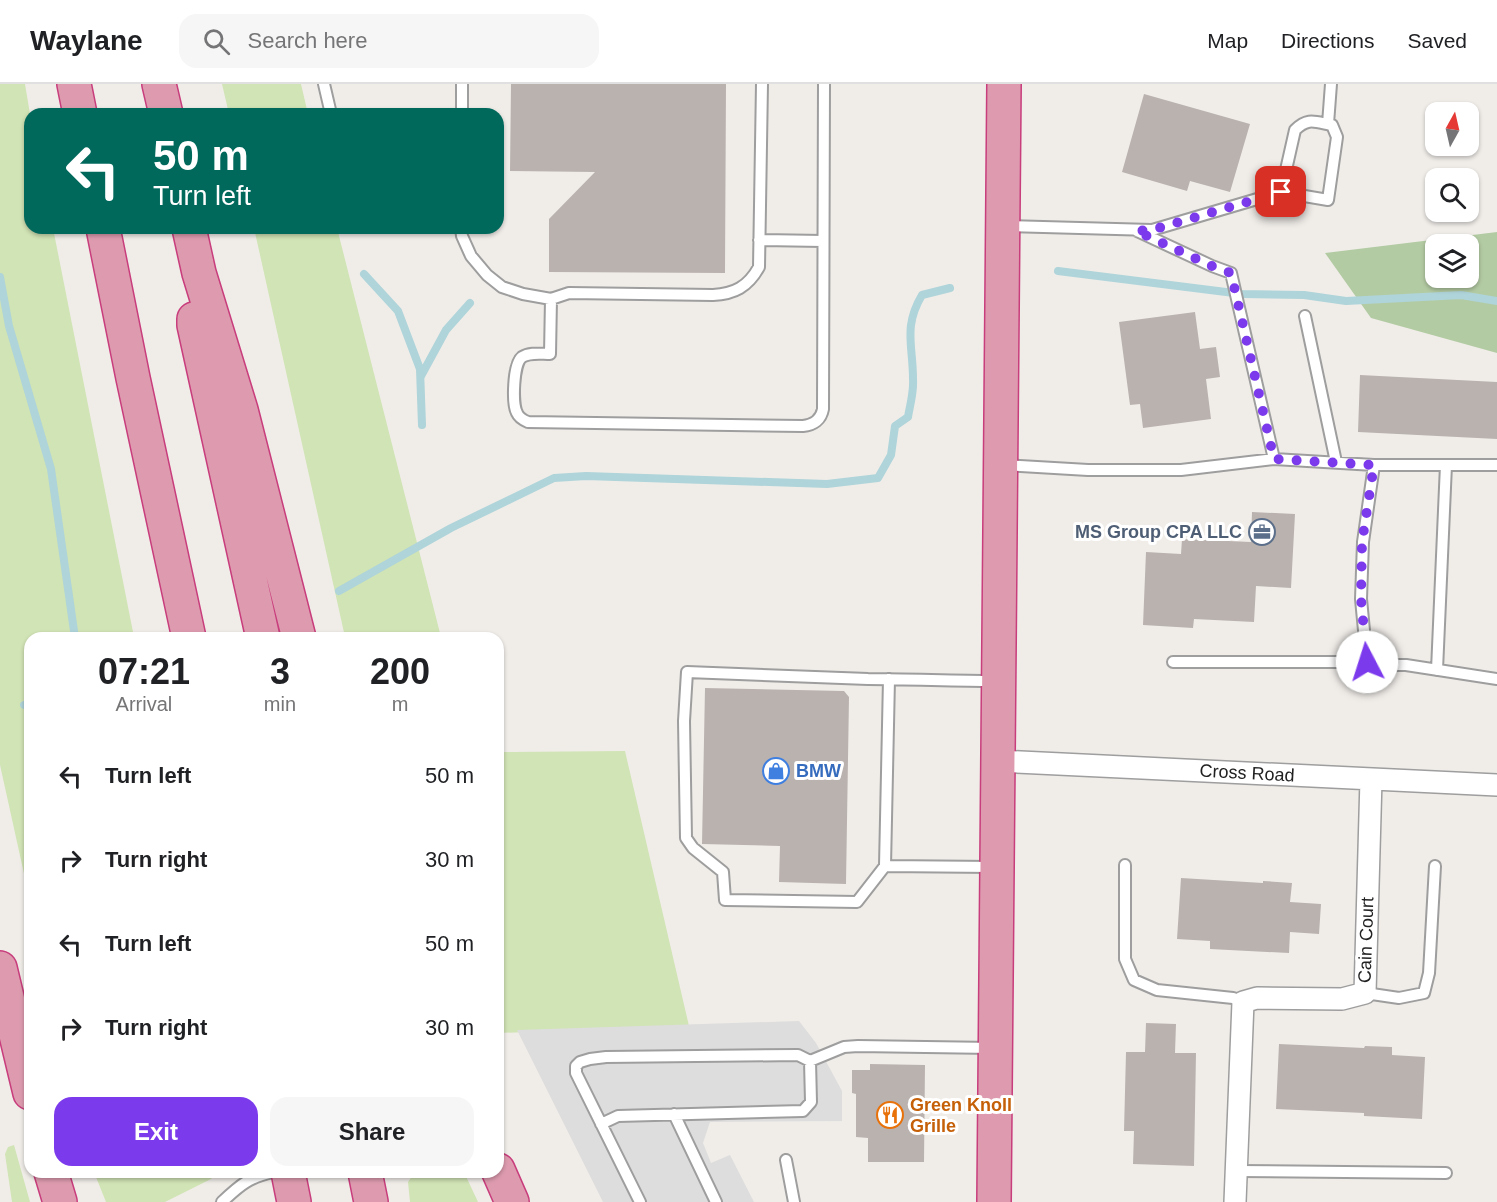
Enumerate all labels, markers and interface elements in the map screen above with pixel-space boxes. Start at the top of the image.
search box [179,14,599,68]
text: Waylane [30,25,143,56]
icon: search [200,25,233,58]
text: Search here [248,28,367,53]
text: Map [1207,29,1248,52]
text: Directions [1281,29,1374,52]
text: Saved [1407,29,1467,52]
north arrow [1425,102,1479,156]
map controls [1425,102,1479,288]
icon: left [54,132,132,210]
text: 50 m [153,132,249,179]
pin [1255,166,1306,217]
button: search [1425,168,1479,222]
icon: arrive [1264,175,1297,208]
text: Turn left [153,181,251,211]
button: layers [1425,234,1479,288]
office icon: MS Group CPA LLC [1247,517,1277,547]
place label: MS Group CPA LLC [1075,522,1242,542]
position arrow [1335,630,1399,694]
text: 07:21 [98,651,190,692]
text: 3 [270,651,290,692]
text: 200 [370,651,430,692]
text: Arrival [116,693,172,715]
text: min [264,693,296,715]
text: m [392,693,408,715]
shop icon: BMW [761,756,791,786]
icon: left [54,760,87,793]
place label: BMW [796,761,841,781]
street label: Cross Road [1199,761,1295,785]
text: Turn left [105,763,191,788]
text: 50 m [425,763,474,788]
icon: right [54,844,87,877]
text: Turn right [105,847,207,872]
text: 30 m [425,847,474,872]
street label: Cain Court [1355,897,1377,983]
icon: left [54,928,87,961]
text: Turn left [105,931,191,956]
text: 50 m [425,931,474,956]
icon: right [54,1012,87,1045]
text: Turn right [105,1015,207,1040]
text: 30 m [425,1015,474,1040]
place label: Green Knoll Grille [910,1095,1012,1136]
button: Exit [54,1097,258,1166]
button: Share [270,1097,474,1166]
restaurant icon: Green Knoll Grille [875,1100,905,1130]

